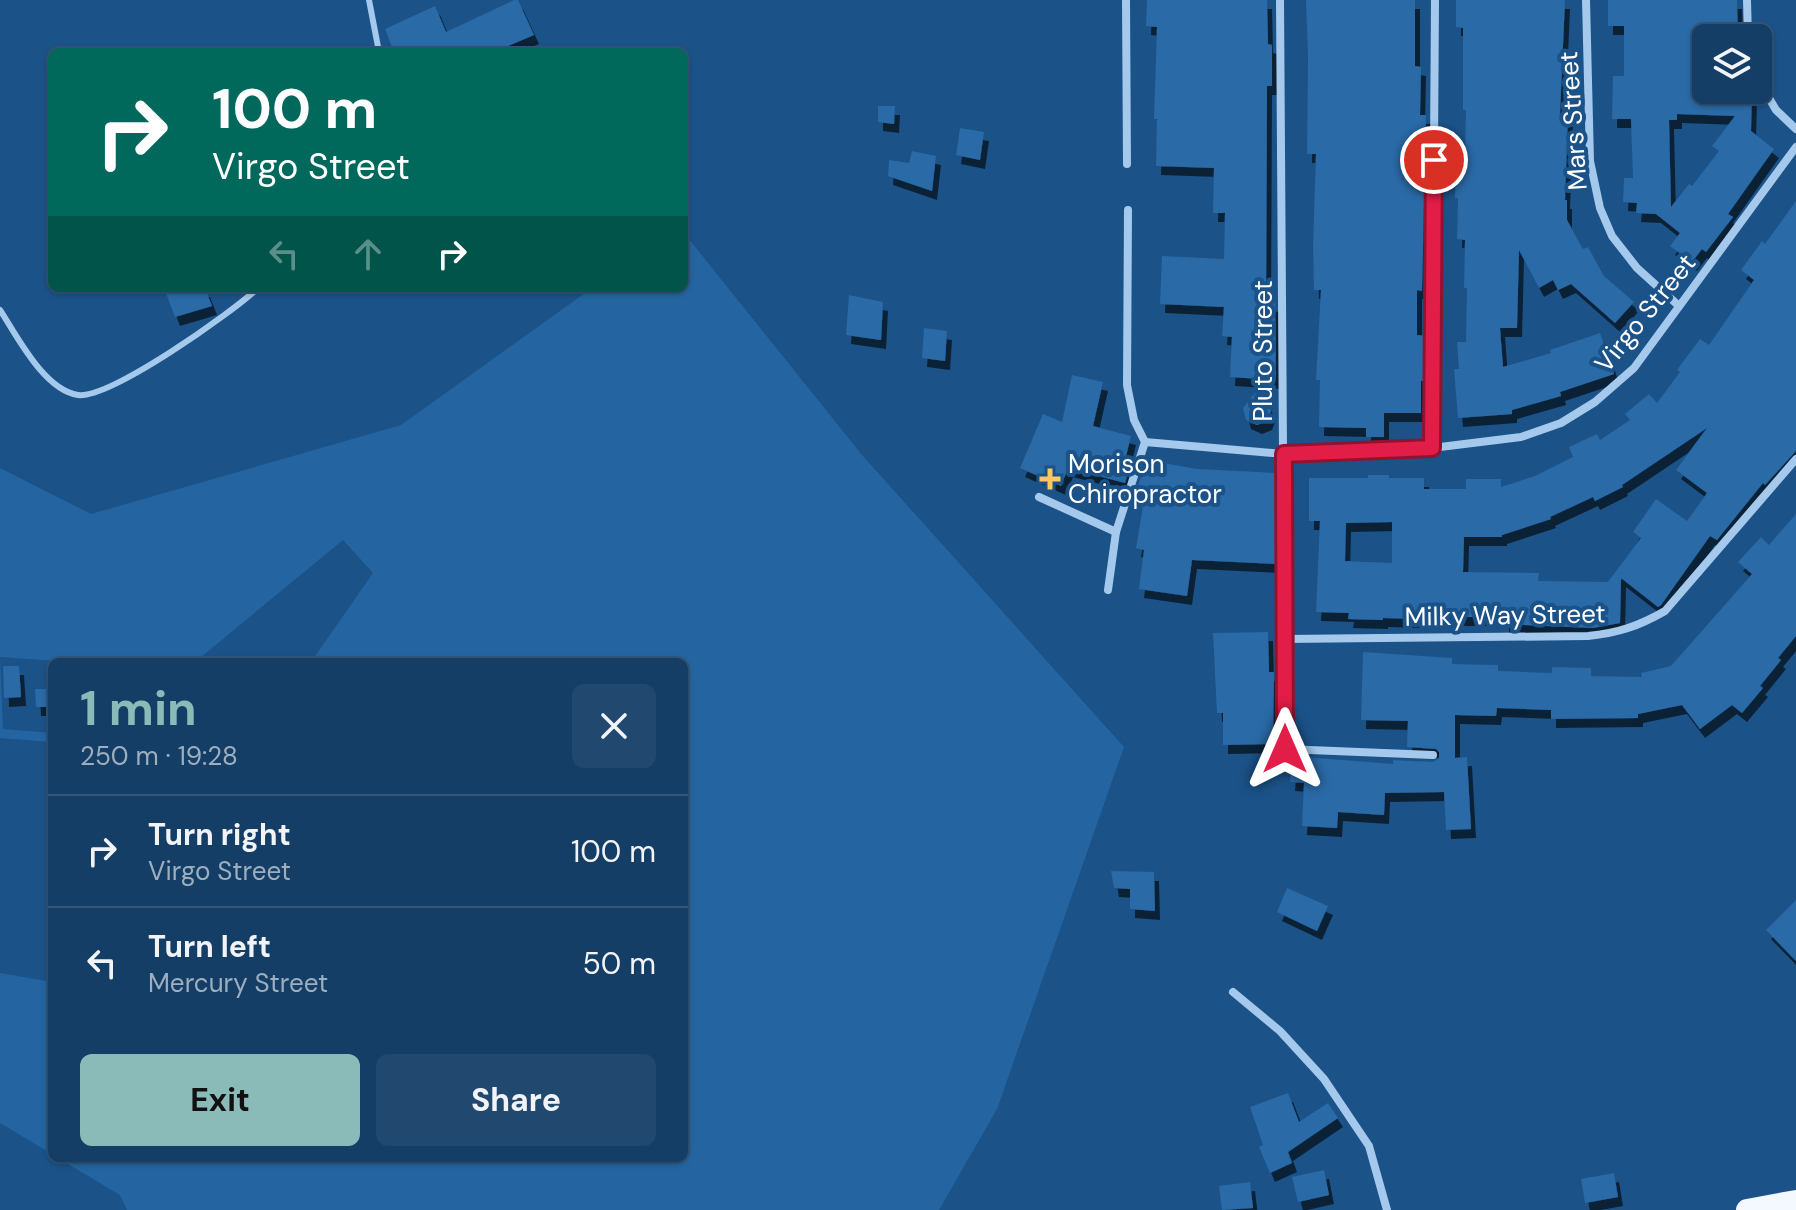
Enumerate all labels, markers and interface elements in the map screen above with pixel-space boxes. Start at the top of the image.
map controls [1692,24,1772,104]
button: layers [1692,24,1772,104]
street label: Mars Street [1551,50,1595,192]
text: 100 m [212,72,377,145]
icon: right [80,80,184,184]
pin [1400,126,1468,194]
icon: arrive [1412,138,1456,182]
text: Virgo Street [212,143,410,190]
icon: left [262,232,306,276]
icon: ahead [346,232,390,276]
icon: right [430,232,474,276]
street label: Virgo Street [1587,247,1703,379]
street label: Pluto Street [1246,280,1280,422]
place label: Morison Chiropractor [1068,447,1222,511]
marker: Morison Chiropractor [1039,468,1061,490]
street label: Milky Way Street [1404,596,1606,634]
text: 1 min [80,677,197,740]
button: close [572,684,656,768]
position arrow [1243,707,1327,791]
text: 250 m · 19:28 [80,739,238,773]
text: Turn right [148,815,291,854]
icon: right [80,829,124,873]
text: 100 m [571,832,656,871]
text: Virgo Street [148,854,291,888]
text: Turn left [148,927,271,966]
icon: left [80,941,124,985]
text: 50 m [582,944,656,983]
text: Mercury Street [148,966,328,1000]
button: Exit [80,1054,360,1146]
button: Share [376,1054,656,1146]

